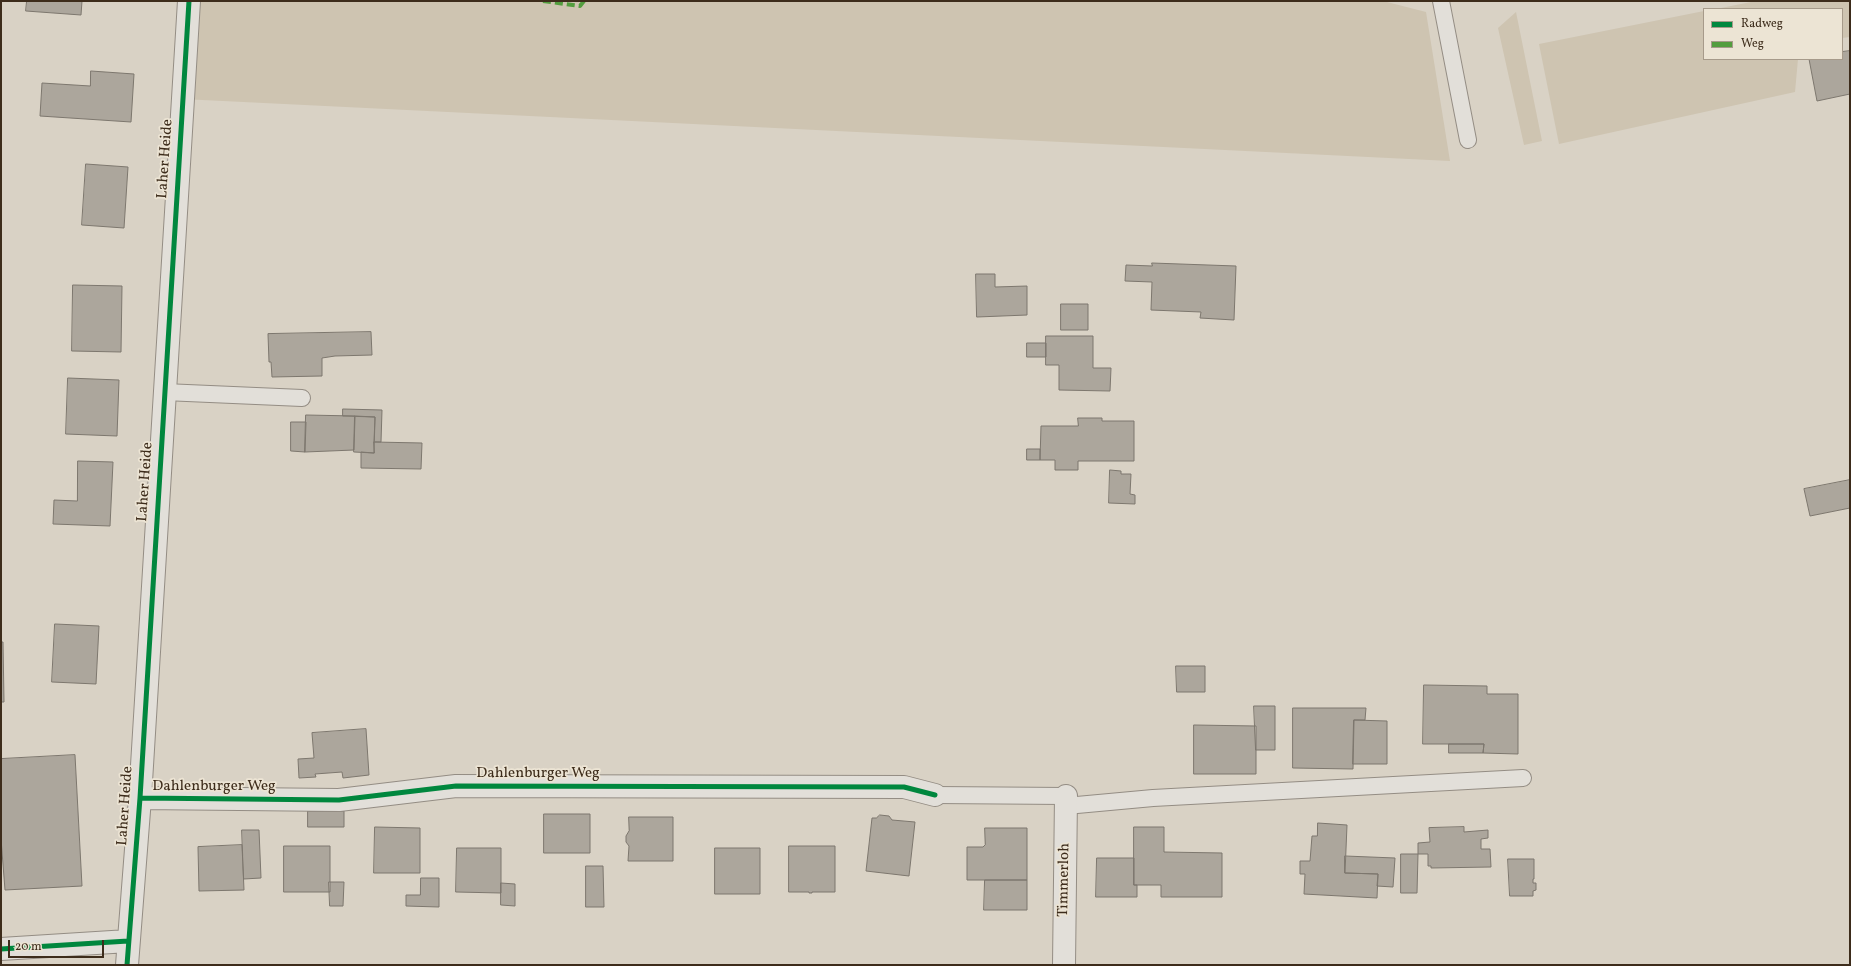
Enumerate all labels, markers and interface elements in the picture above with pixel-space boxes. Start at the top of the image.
legend [1703,8,1843,60]
text: Radweg [1741,16,1783,32]
text: Weg [1741,36,1764,52]
street label: Laher Heide [154,119,178,199]
street label: Laher Heide [134,442,158,522]
street label: Dahlenburger Weg [476,765,600,783]
street label: Laher Heide [114,766,138,846]
street label: Dahlenburger Weg [152,778,276,796]
street label: Timmerloh [1055,843,1075,917]
scale bar [10,932,106,958]
text: 20 m [15,939,42,955]

